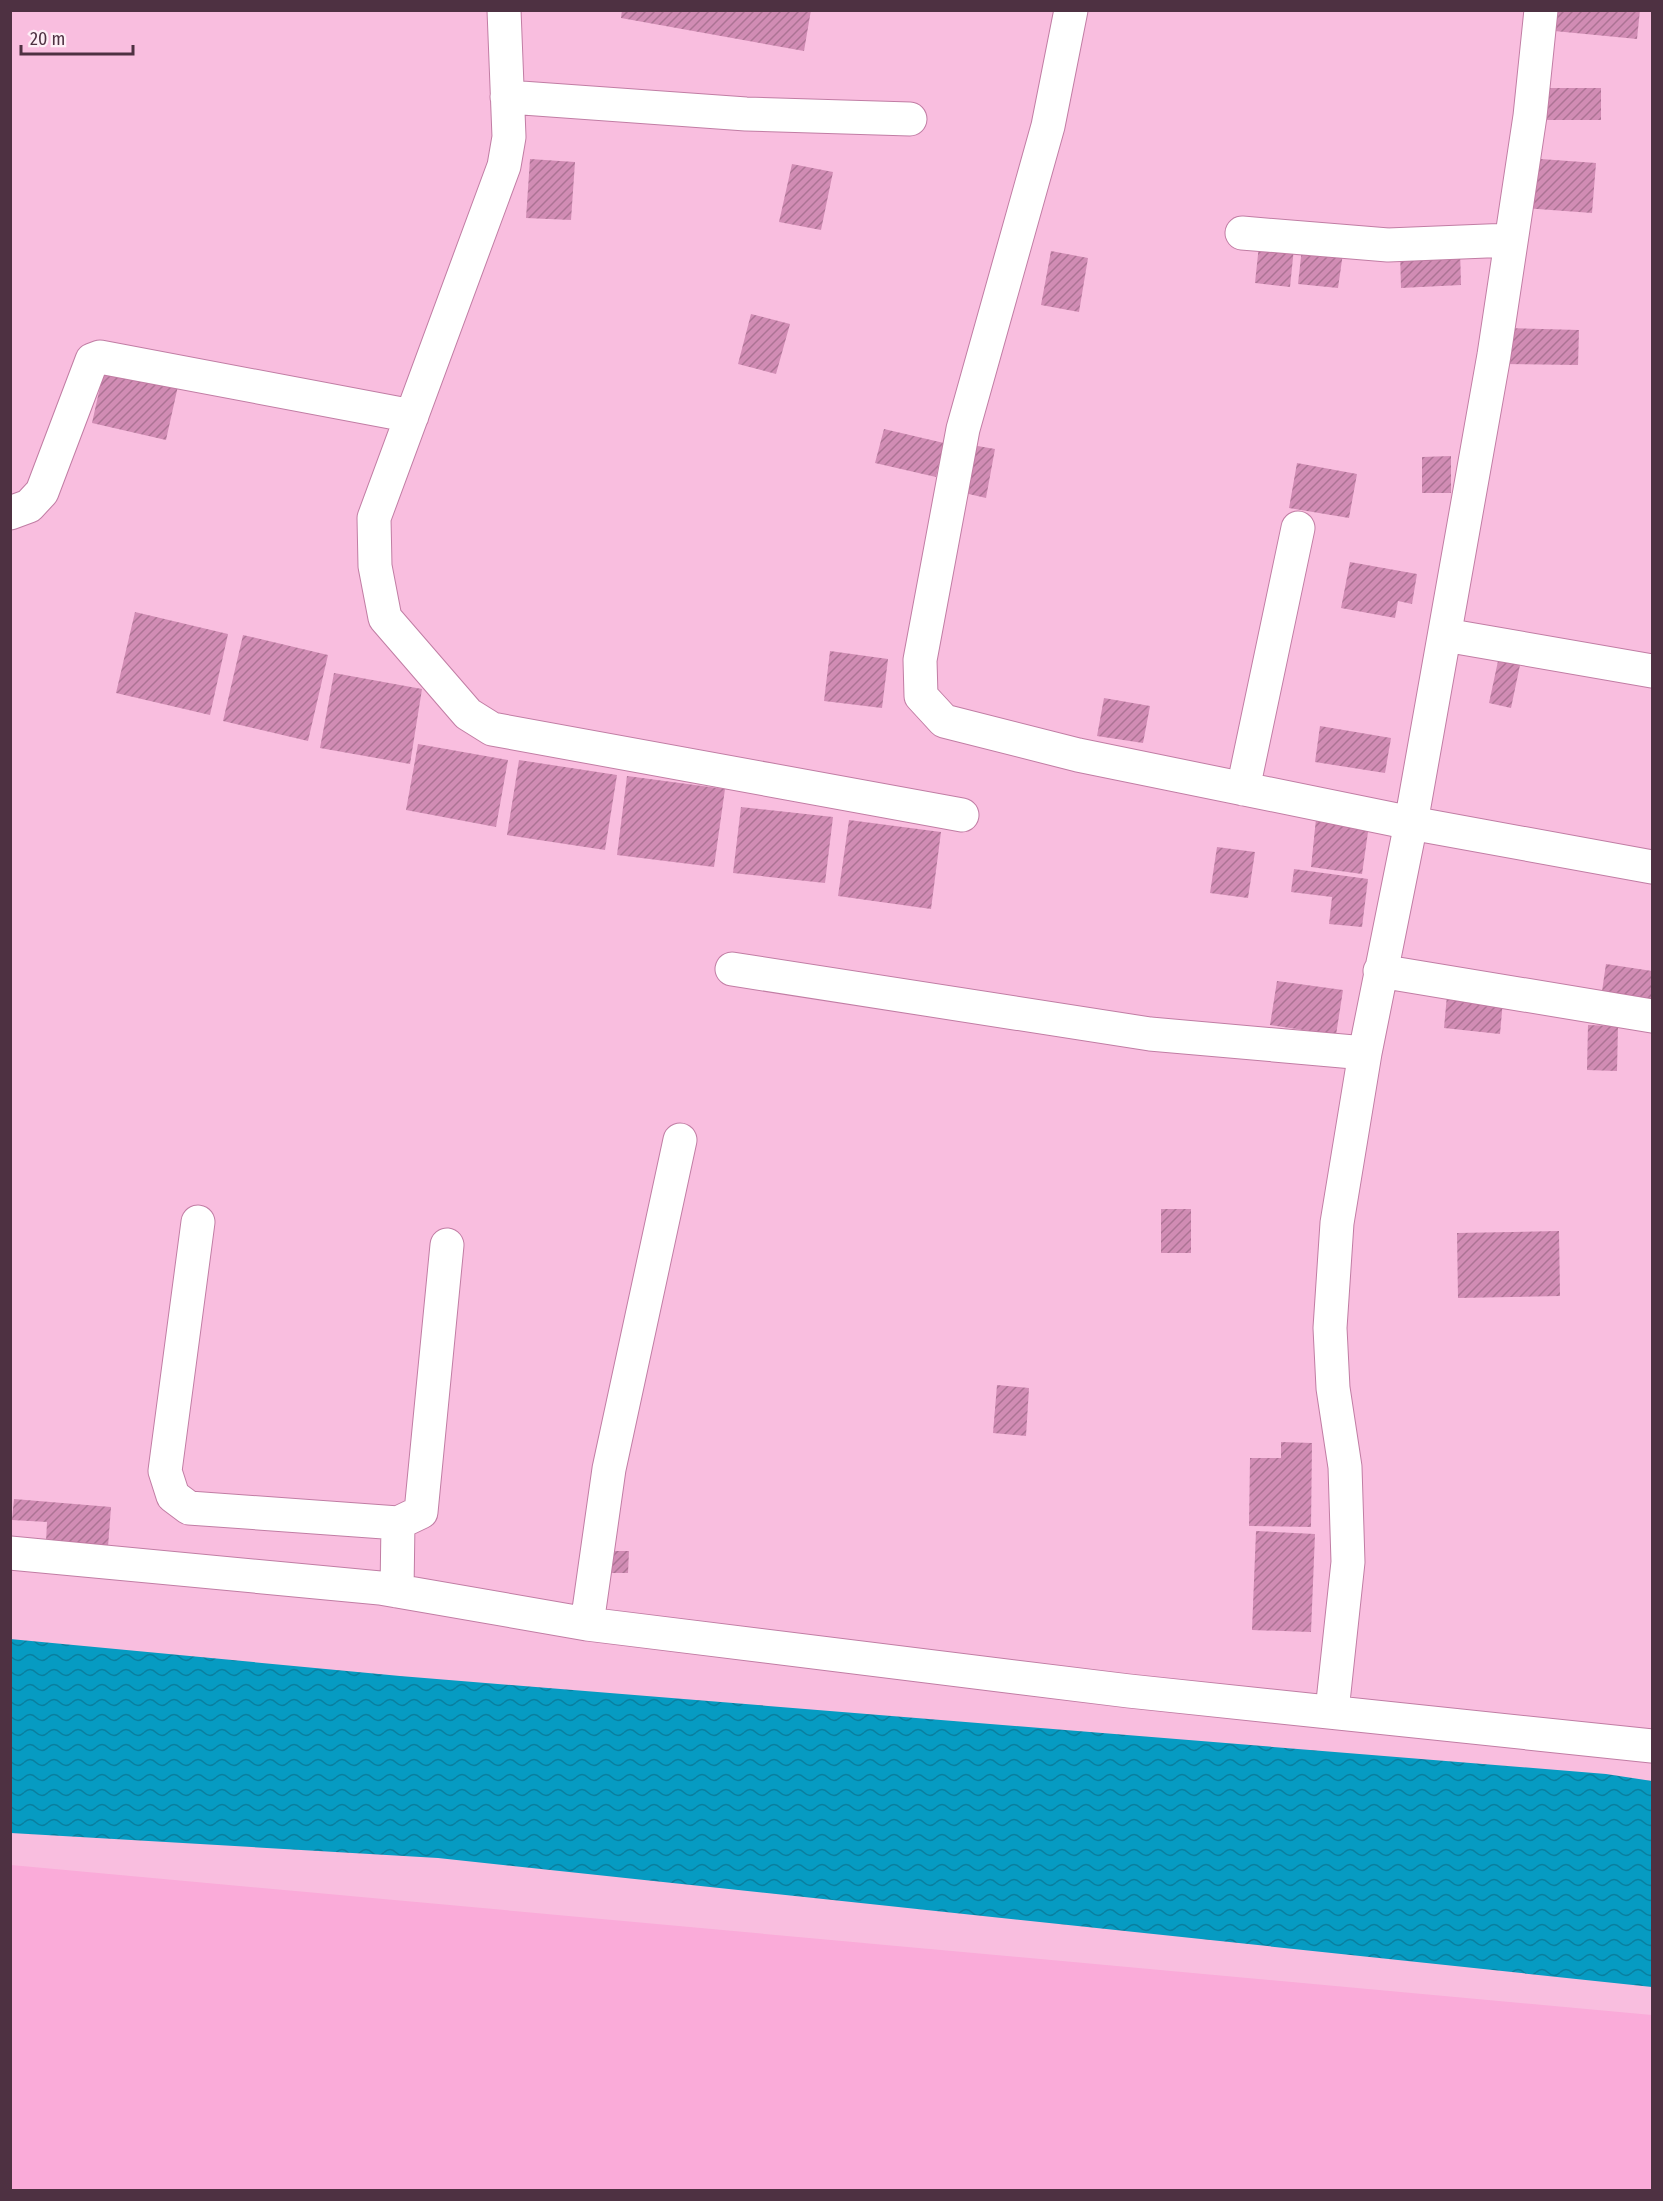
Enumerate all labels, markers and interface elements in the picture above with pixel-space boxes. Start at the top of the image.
scale bar [21,18,134,56]
text: 20 m [30,28,65,50]

